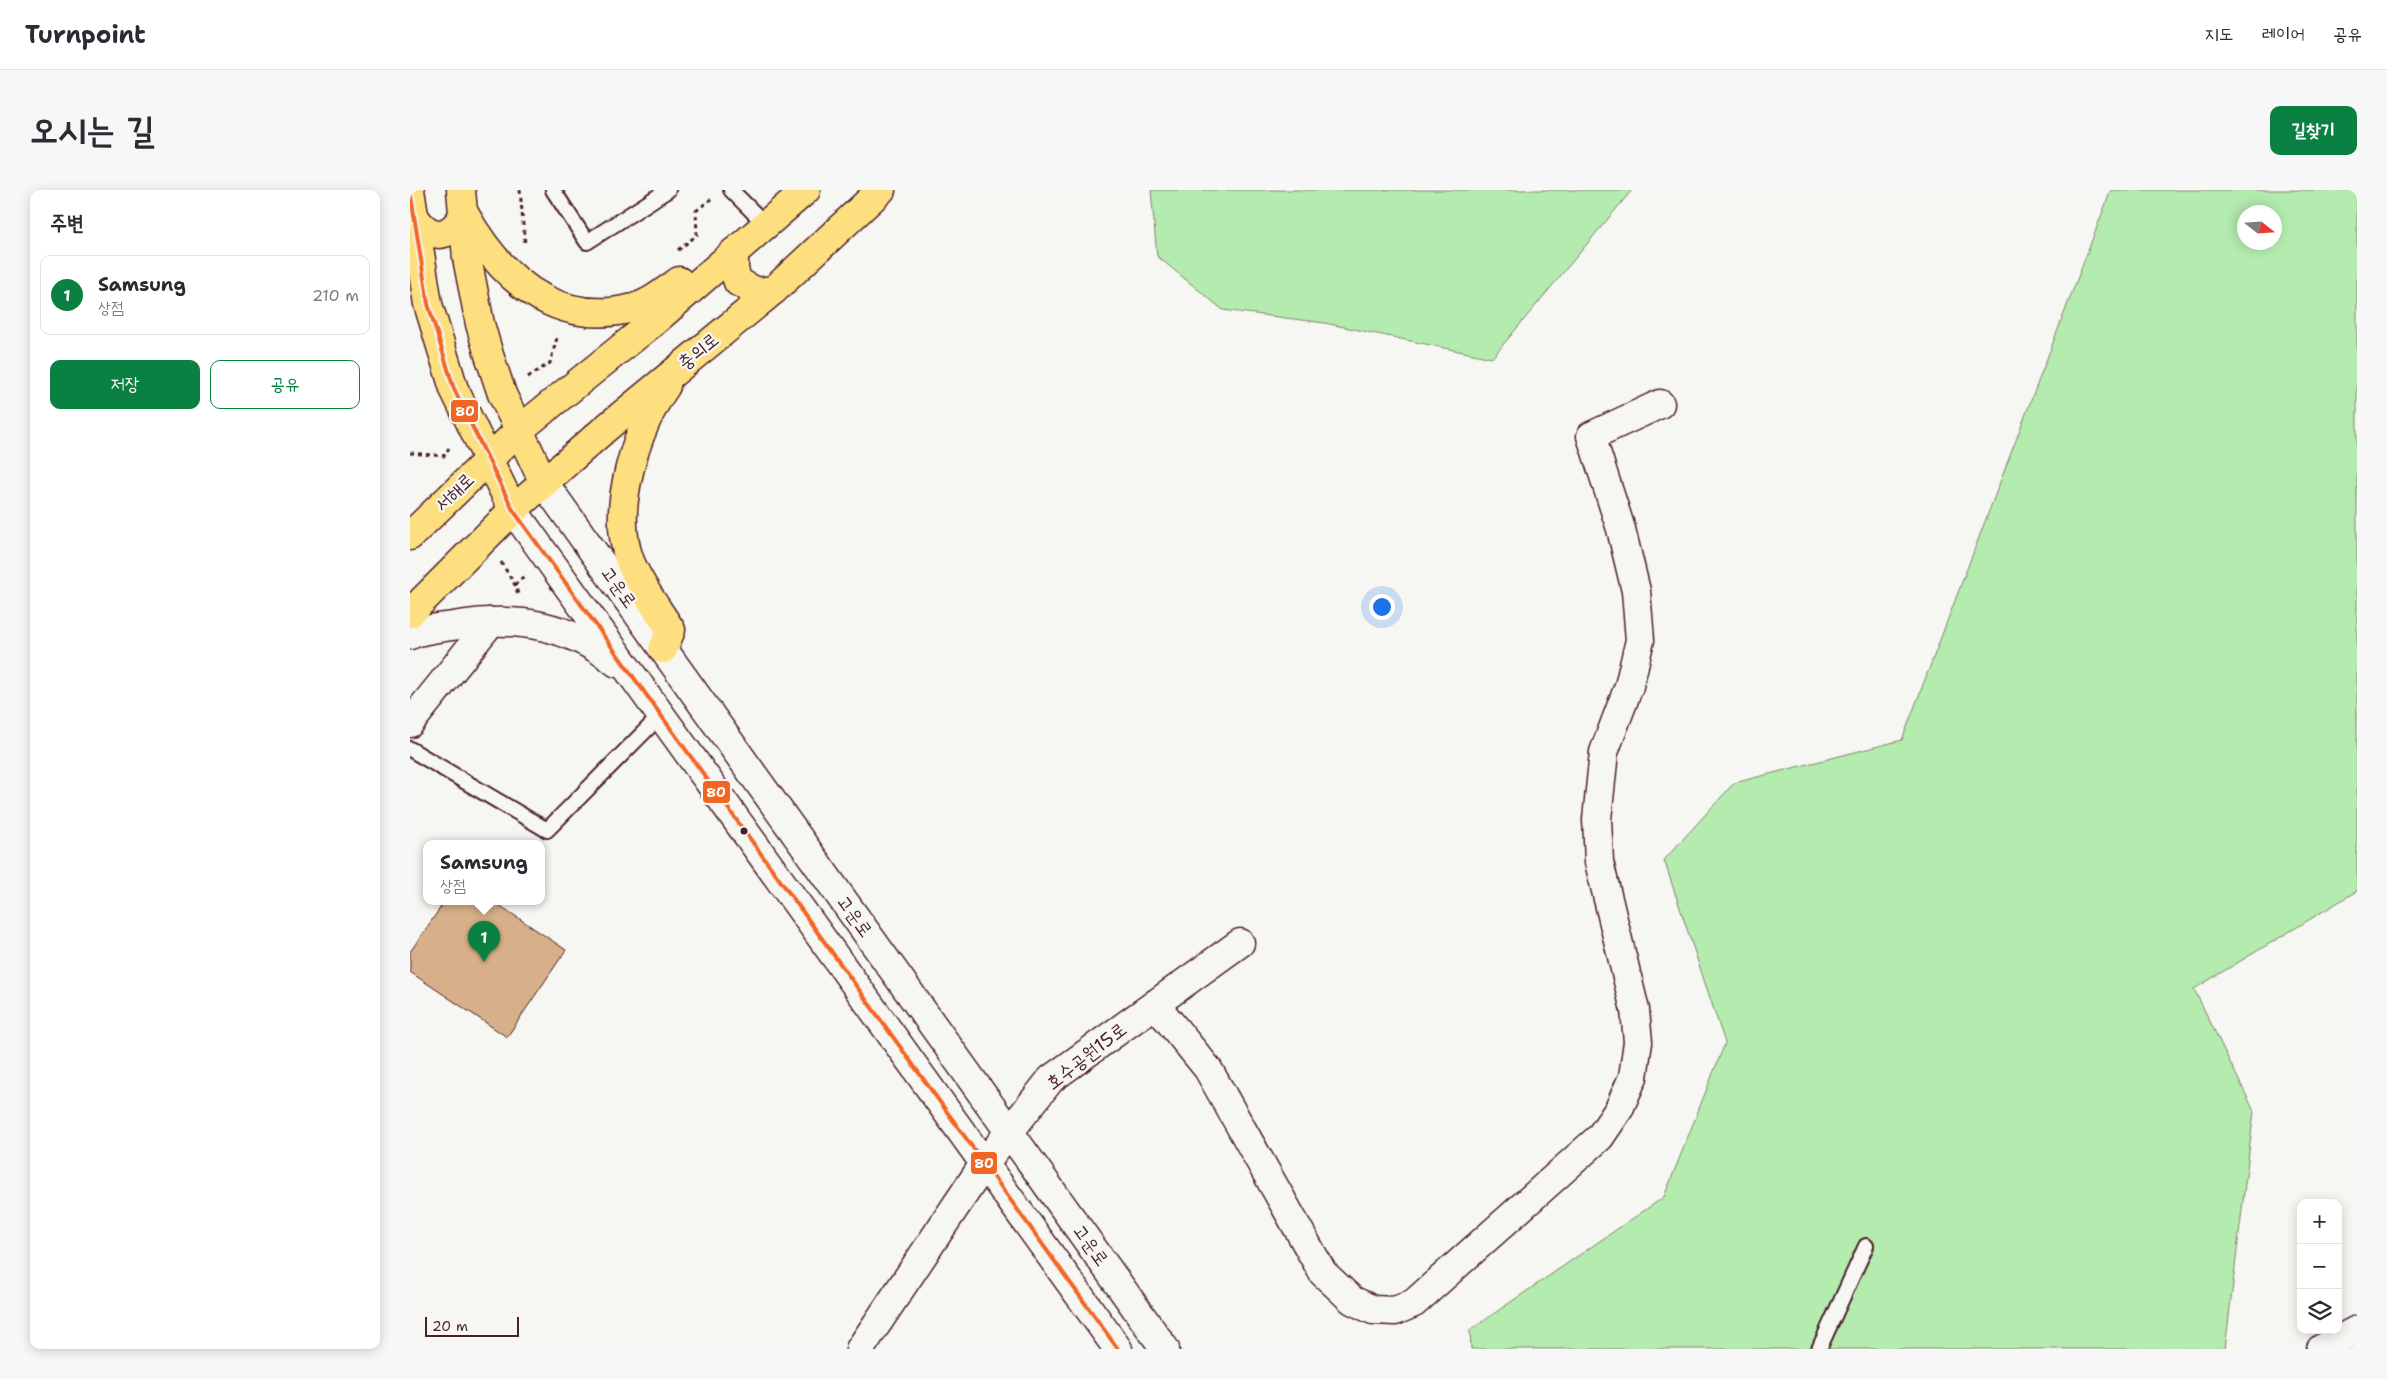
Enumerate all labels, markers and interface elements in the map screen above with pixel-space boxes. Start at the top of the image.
text: Turnpoint [25,19,146,51]
text: 지도 [2205,22,2234,46]
text: 레이어 [2262,22,2305,46]
text: 공유 [2333,22,2362,46]
text: 오시는 길 [30,106,155,153]
button: 길찾기 [2270,106,2357,155]
north arrow [2237,205,2282,250]
text: 주변 [50,209,84,237]
text: Samsung [98,272,186,297]
text: 1 [63,285,71,306]
text: 210 m [312,285,359,306]
text: 상점 [98,297,124,318]
street label: 충의로 [672,327,724,375]
button: 저장 [50,360,200,409]
button: 공유 [210,360,360,409]
line badge: 80 [450,399,479,423]
text: 80 [455,402,475,420]
street label: 서해로 [429,467,479,517]
street label: 고운로 [595,561,643,613]
your location [1369,594,1395,620]
line badge: 80 [702,780,731,804]
text: 80 [706,783,726,801]
unlabelled marker [739,826,749,836]
popup [423,840,545,905]
text: Samsung [440,850,528,875]
text: 상점 [440,875,466,896]
street label: 고운로 [831,890,879,942]
pin: 1 [468,921,500,962]
street label: 호수공원15로 [1041,1017,1131,1095]
line badge: 80 [970,1151,998,1175]
text: 80 [974,1154,994,1172]
map controls [2297,1199,2342,1334]
button: + [2297,1199,2342,1244]
street label: 고운로 [1067,1219,1115,1271]
button: − [2297,1244,2342,1289]
button: layers [2297,1289,2342,1334]
scale bar [425,1314,519,1337]
text: 20 m [432,1317,468,1335]

